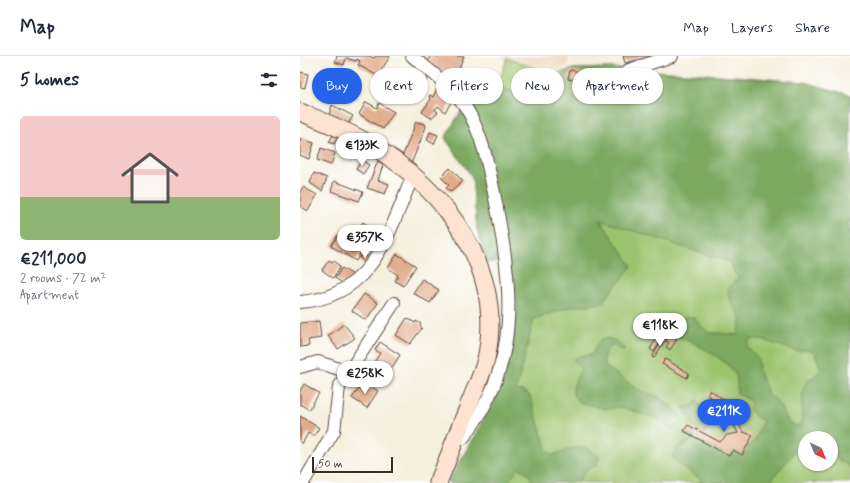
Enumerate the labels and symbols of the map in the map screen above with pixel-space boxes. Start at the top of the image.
pin: €133K [334,133,390,167]
pin: €357K [337,225,393,259]
pin: €118K [632,313,688,347]
pin: €258K [337,361,393,395]
pin: €211K [696,399,752,433]
north arrow [798,431,838,471]
scale bar [312,455,393,474]

